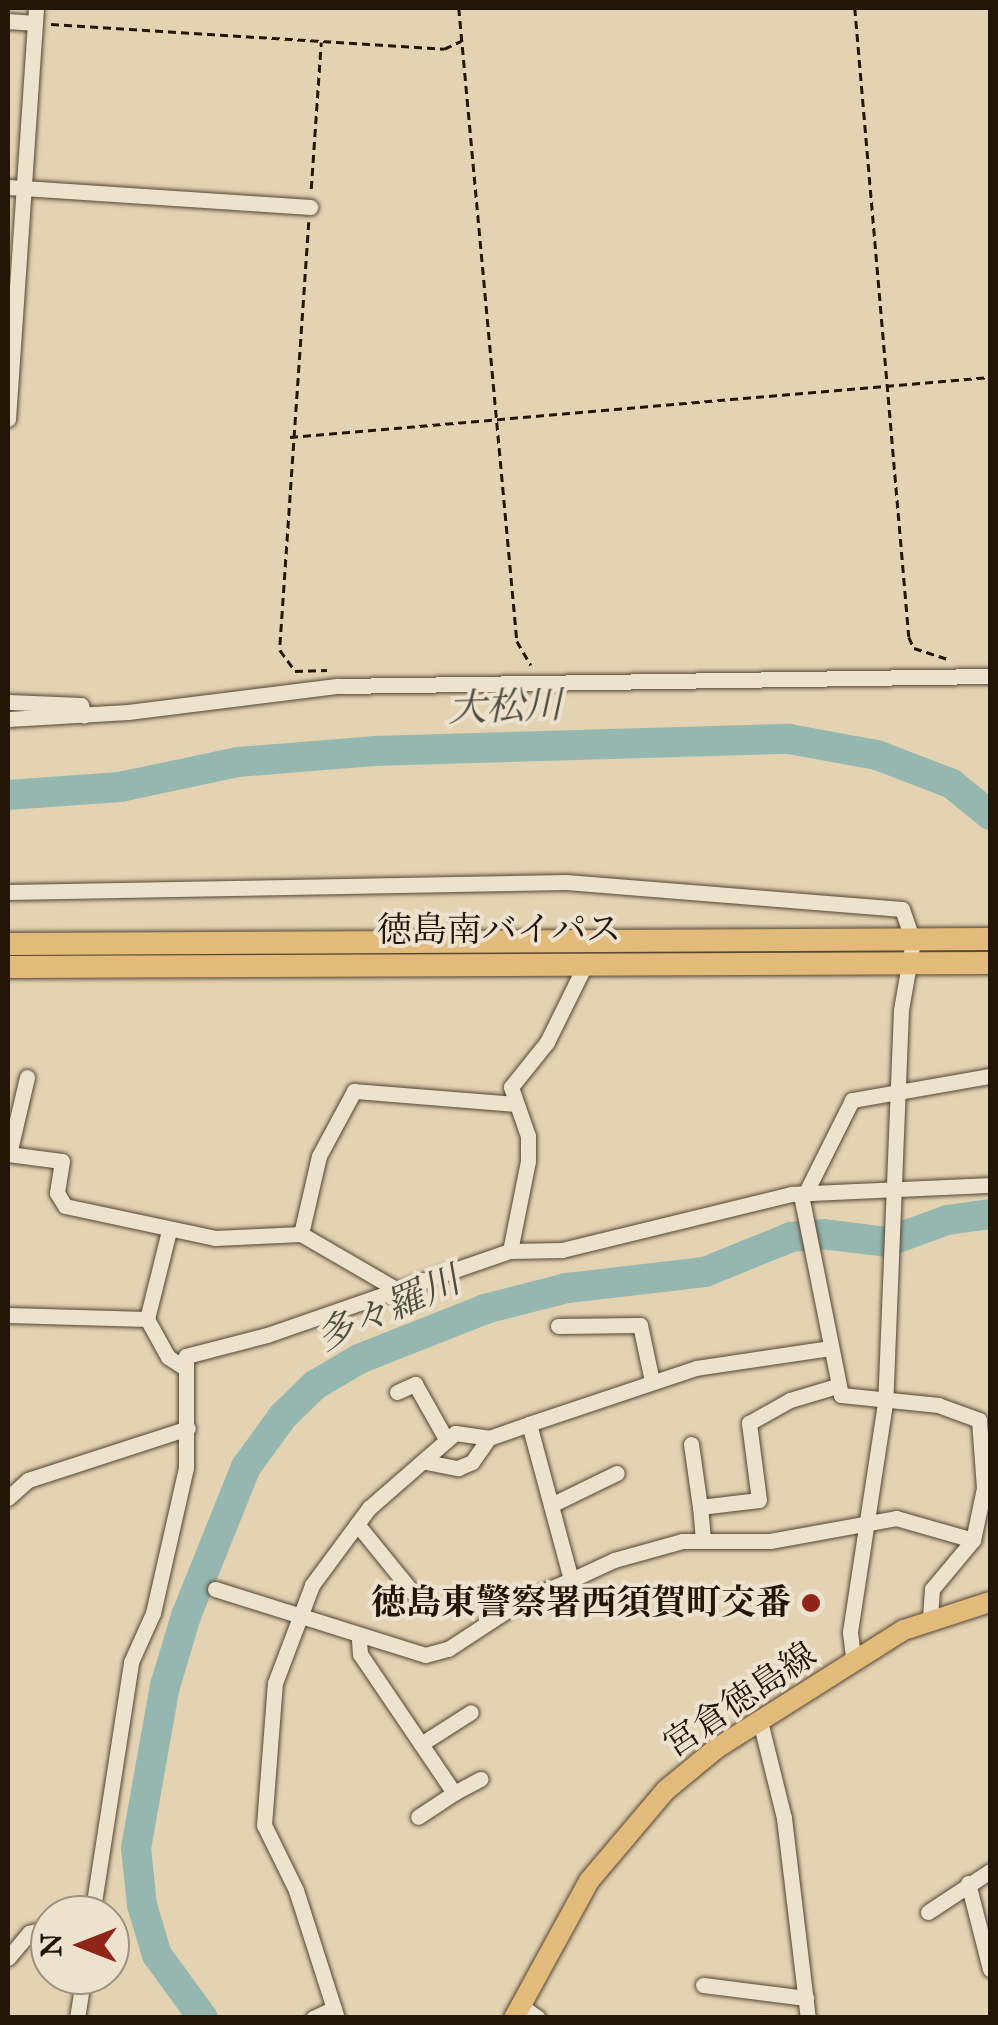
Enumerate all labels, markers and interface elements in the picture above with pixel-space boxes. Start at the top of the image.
water label: 大松川 [447,682,563,732]
street label: 徳島南バイパス [377,909,621,951]
water label: 多々羅川 [309,1257,467,1361]
place label: 徳島東警察署西須賀町交番 [371,1582,791,1624]
marker: 徳島東警察署西須賀町交番 [800,1592,822,1614]
street label: 宮倉徳島線 [656,1634,824,1766]
north arrow [30,1895,130,1995]
text: N [34,1933,69,1957]

